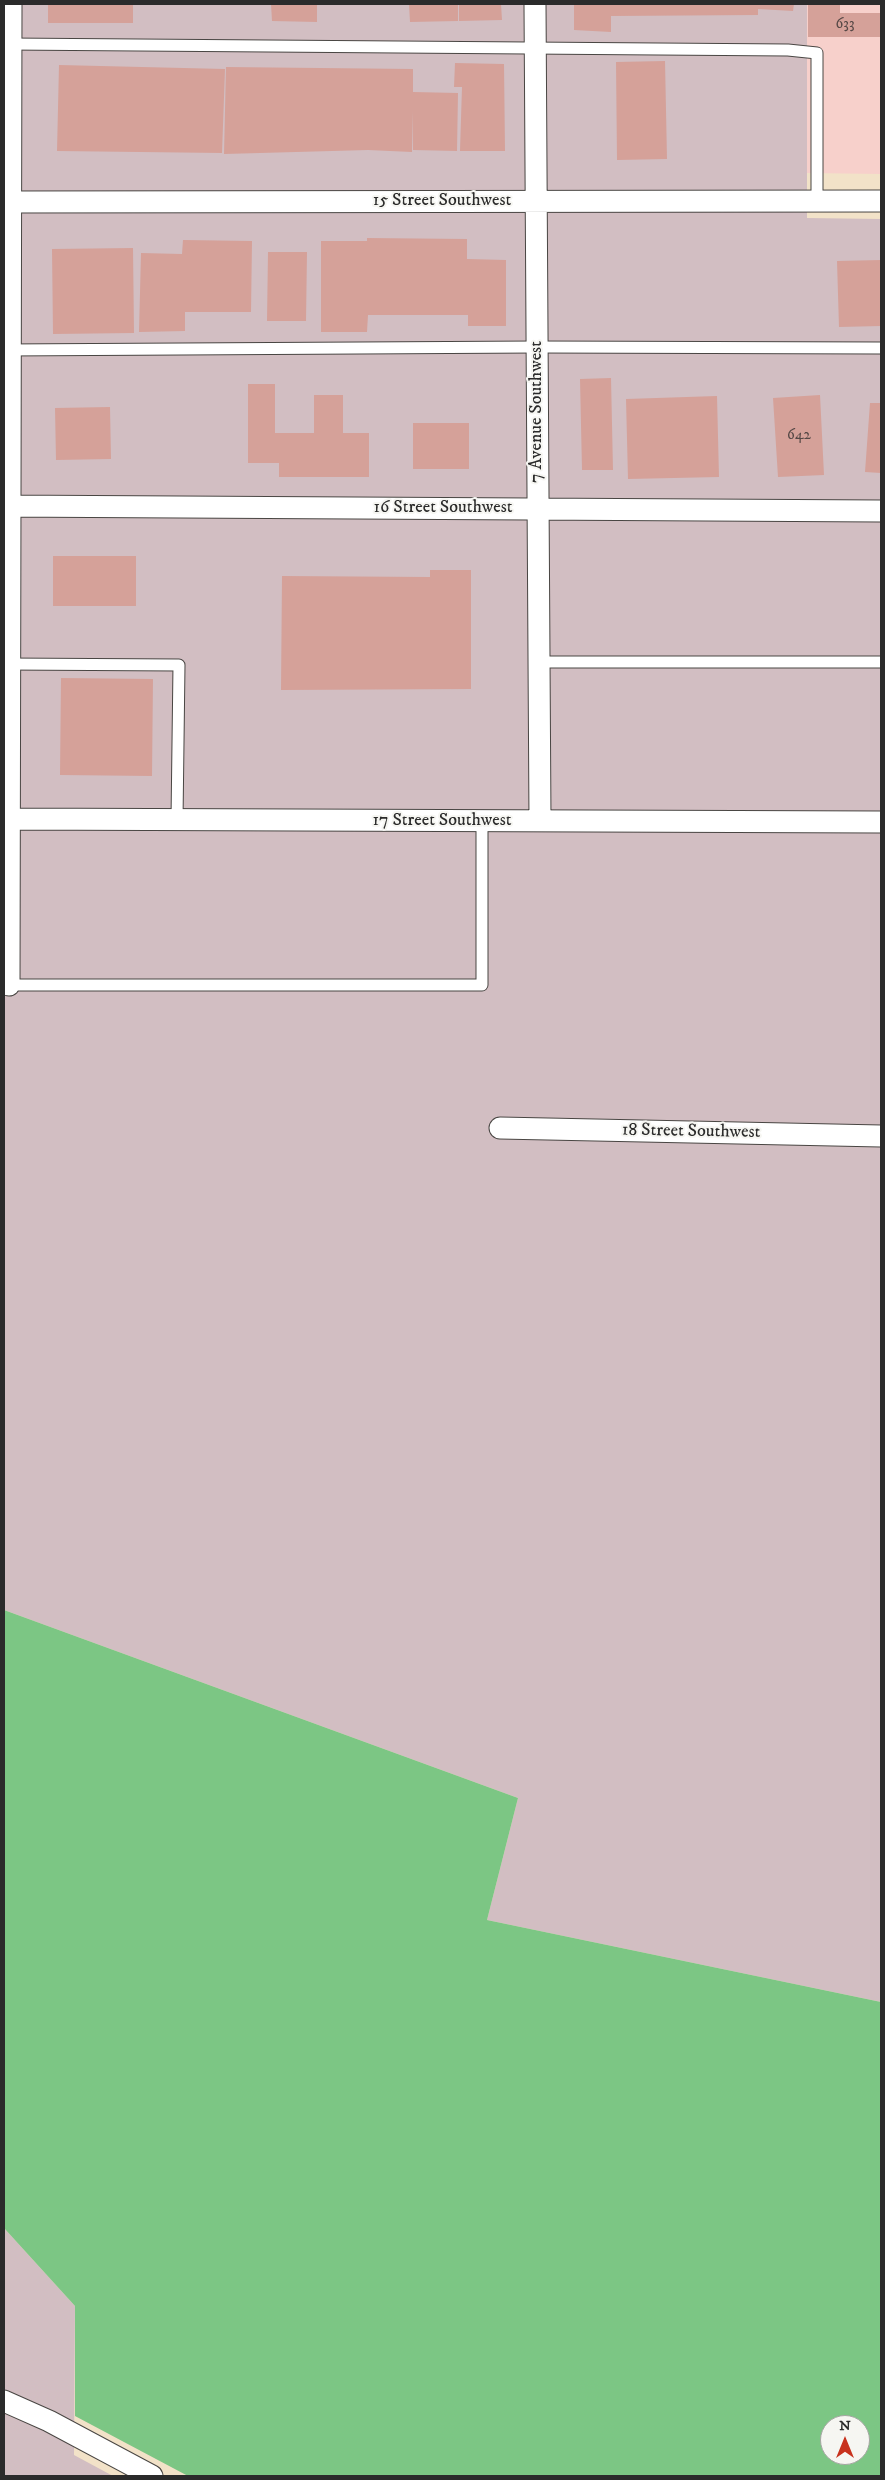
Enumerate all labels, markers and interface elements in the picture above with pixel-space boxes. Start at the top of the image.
house number: 633 [836,16,854,34]
street label: 15 Street Southwest [373,190,511,212]
street label: 7 Avenue Southwest [526,341,548,483]
house number: 642 [787,427,811,445]
street label: 16 Street Southwest [374,497,512,519]
street label: 17 Street Southwest [372,810,512,832]
street label: 18 Street Southwest [622,1120,760,1144]
north arrow [820,2415,870,2465]
text: N [839,2417,851,2435]

